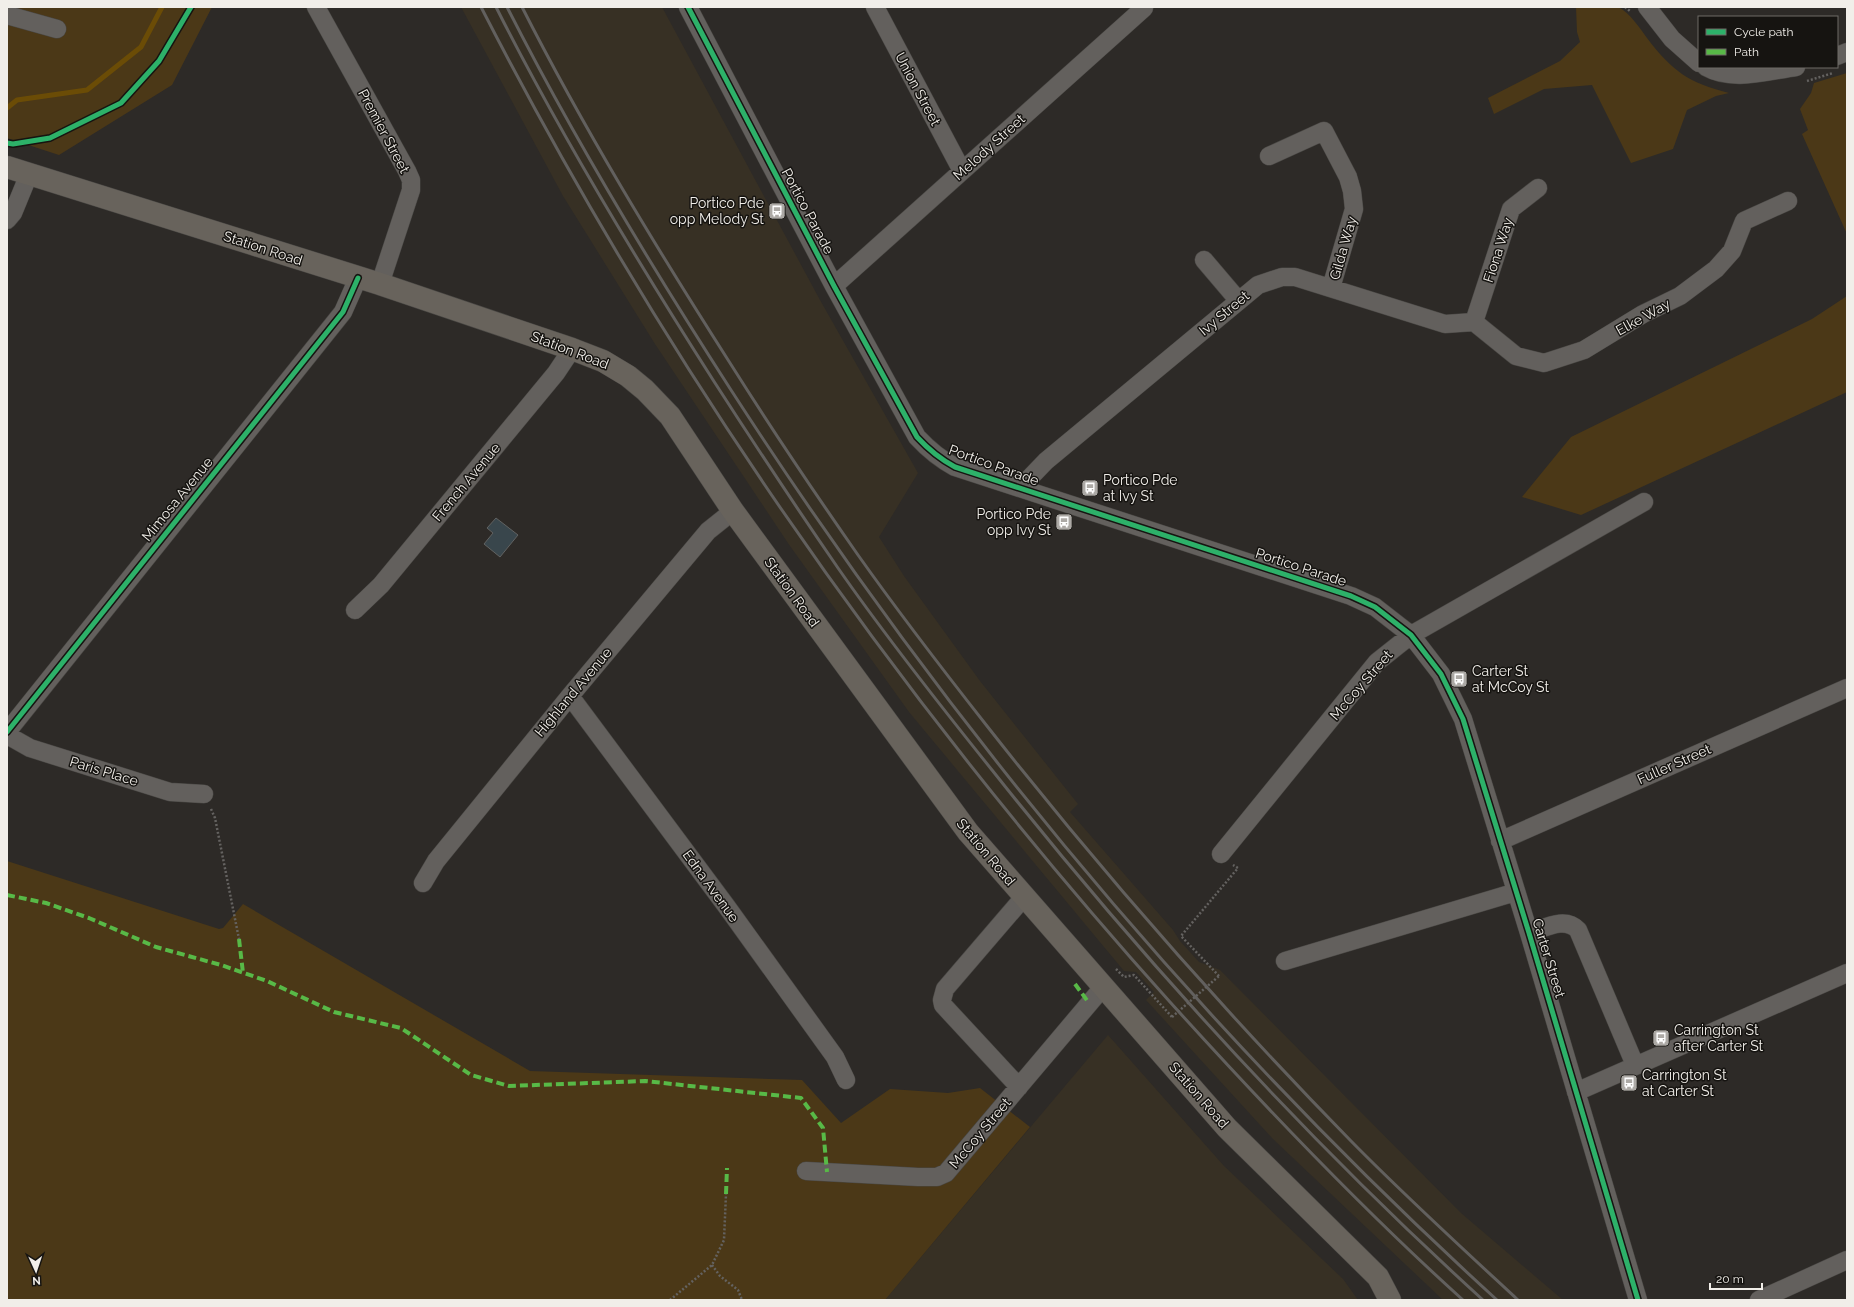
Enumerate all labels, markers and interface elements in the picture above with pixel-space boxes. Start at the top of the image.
legend [1698,16,1838,68]
text: Cycle path [1734,25,1793,39]
text: Path [1734,45,1759,59]
street label: Union Street [892,50,944,129]
street label: Premier Street [355,86,413,176]
street label: Melody Street [950,110,1028,183]
street label: Portico Parade [779,165,837,257]
place label: Portico Pde opp Melody St [670,195,764,227]
bus stop icon: Portico Pde opp Melody St [767,201,787,221]
street label: Gilda Way [1326,214,1360,282]
street label: Fiona Way [1480,215,1516,285]
street label: Station Road [222,228,304,268]
street label: Ivy Street [1196,287,1253,339]
street label: Elke Way [1613,295,1673,338]
street label: Station Road [529,328,611,372]
street label: French Avenue [429,440,503,524]
street label: Portico Parade [947,441,1041,489]
street label: Mimosa Avenue [138,454,216,544]
place label: Portico Pde at Ivy St [1103,472,1178,504]
bus stop icon: Portico Pde at Ivy St [1080,478,1100,498]
place label: Portico Pde opp Ivy St [976,506,1051,538]
bus stop icon: Portico Pde opp Ivy St [1054,512,1074,532]
street label: Portico Parade [1253,545,1349,589]
street label: Station Road [761,554,823,630]
street label: Highland Avenue [531,644,615,740]
street label: McCoy Street [1326,647,1396,723]
place label: Carter St at McCoy St [1472,663,1549,695]
bus stop icon: Carter St at McCoy St [1449,669,1469,689]
street label: Fuller Street [1635,741,1714,787]
street label: Paris Place [68,753,140,789]
street label: Station Road [954,815,1018,889]
street label: Edna Avenue [680,847,742,925]
street label: Carter Street [1529,916,1569,1000]
place label: Carrington St after Carter St [1674,1022,1764,1054]
bus stop icon: Carrington St after Carter St [1651,1028,1671,1048]
street label: Station Road [1166,1059,1232,1131]
place label: Carrington St at Carter St [1642,1067,1727,1099]
bus stop icon: Carrington St at Carter St [1619,1073,1639,1093]
street label: McCoy Street [946,1094,1014,1171]
north arrow [16,1251,56,1291]
scale bar [1710,1265,1762,1291]
text: 20 m [1716,1272,1744,1286]
text: N [32,1274,41,1287]

